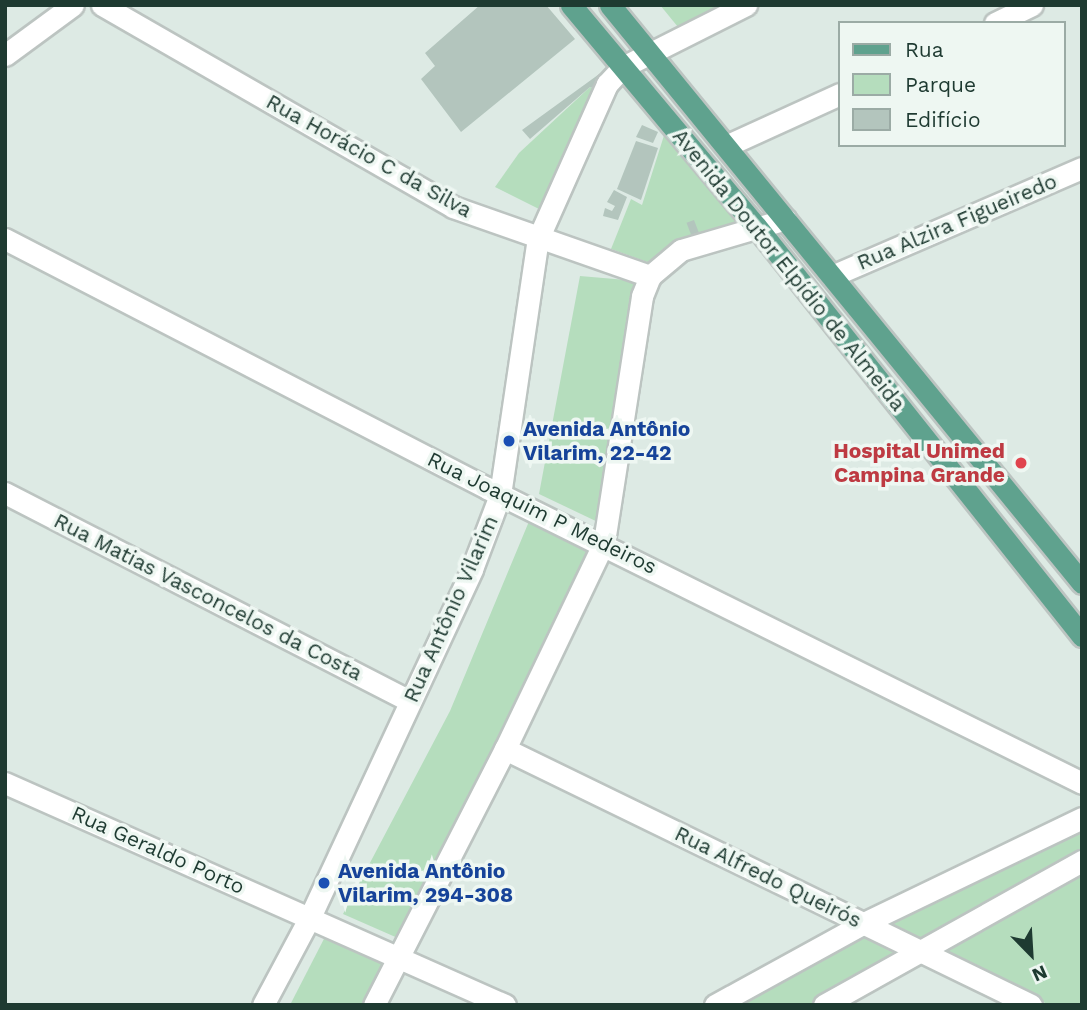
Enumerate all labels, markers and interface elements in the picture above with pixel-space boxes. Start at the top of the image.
legend [838,21,1066,147]
text: Rua [905,37,944,62]
text: Parque [905,72,976,97]
street label: Rua Horácio C da Silva [261,89,477,223]
text: Edifício [905,107,981,132]
street label: Avenida Doutor Elpídio de Almeida [667,123,911,417]
street label: Rua Alzira Figueiredo [852,168,1062,276]
place label: Avenida Antônio Vilarim, 22-42 [523,416,691,466]
marker: Avenida Antônio Vilarim, 22-42 [501,433,517,449]
place label: Hospital Unimed Campina Grande [833,438,1005,488]
street label: Rua Joaquim P Medeiros [423,446,661,580]
marker: Hospital Unimed Campina Grande [1011,453,1031,473]
street label: Rua Matias Vasconcelos da Costa [49,508,367,686]
street label: Rua Antônio Vilarim [398,511,504,707]
street label: Rua Geraldo Porto [67,800,249,900]
street label: Rua Alfredo Queirós [670,821,866,933]
place label: Avenida Antônio Vilarim, 294-308 [338,858,513,908]
marker: Avenida Antônio Vilarim, 294-308 [316,875,332,891]
north arrow [996,919,1066,989]
text: N [1029,960,1051,987]

